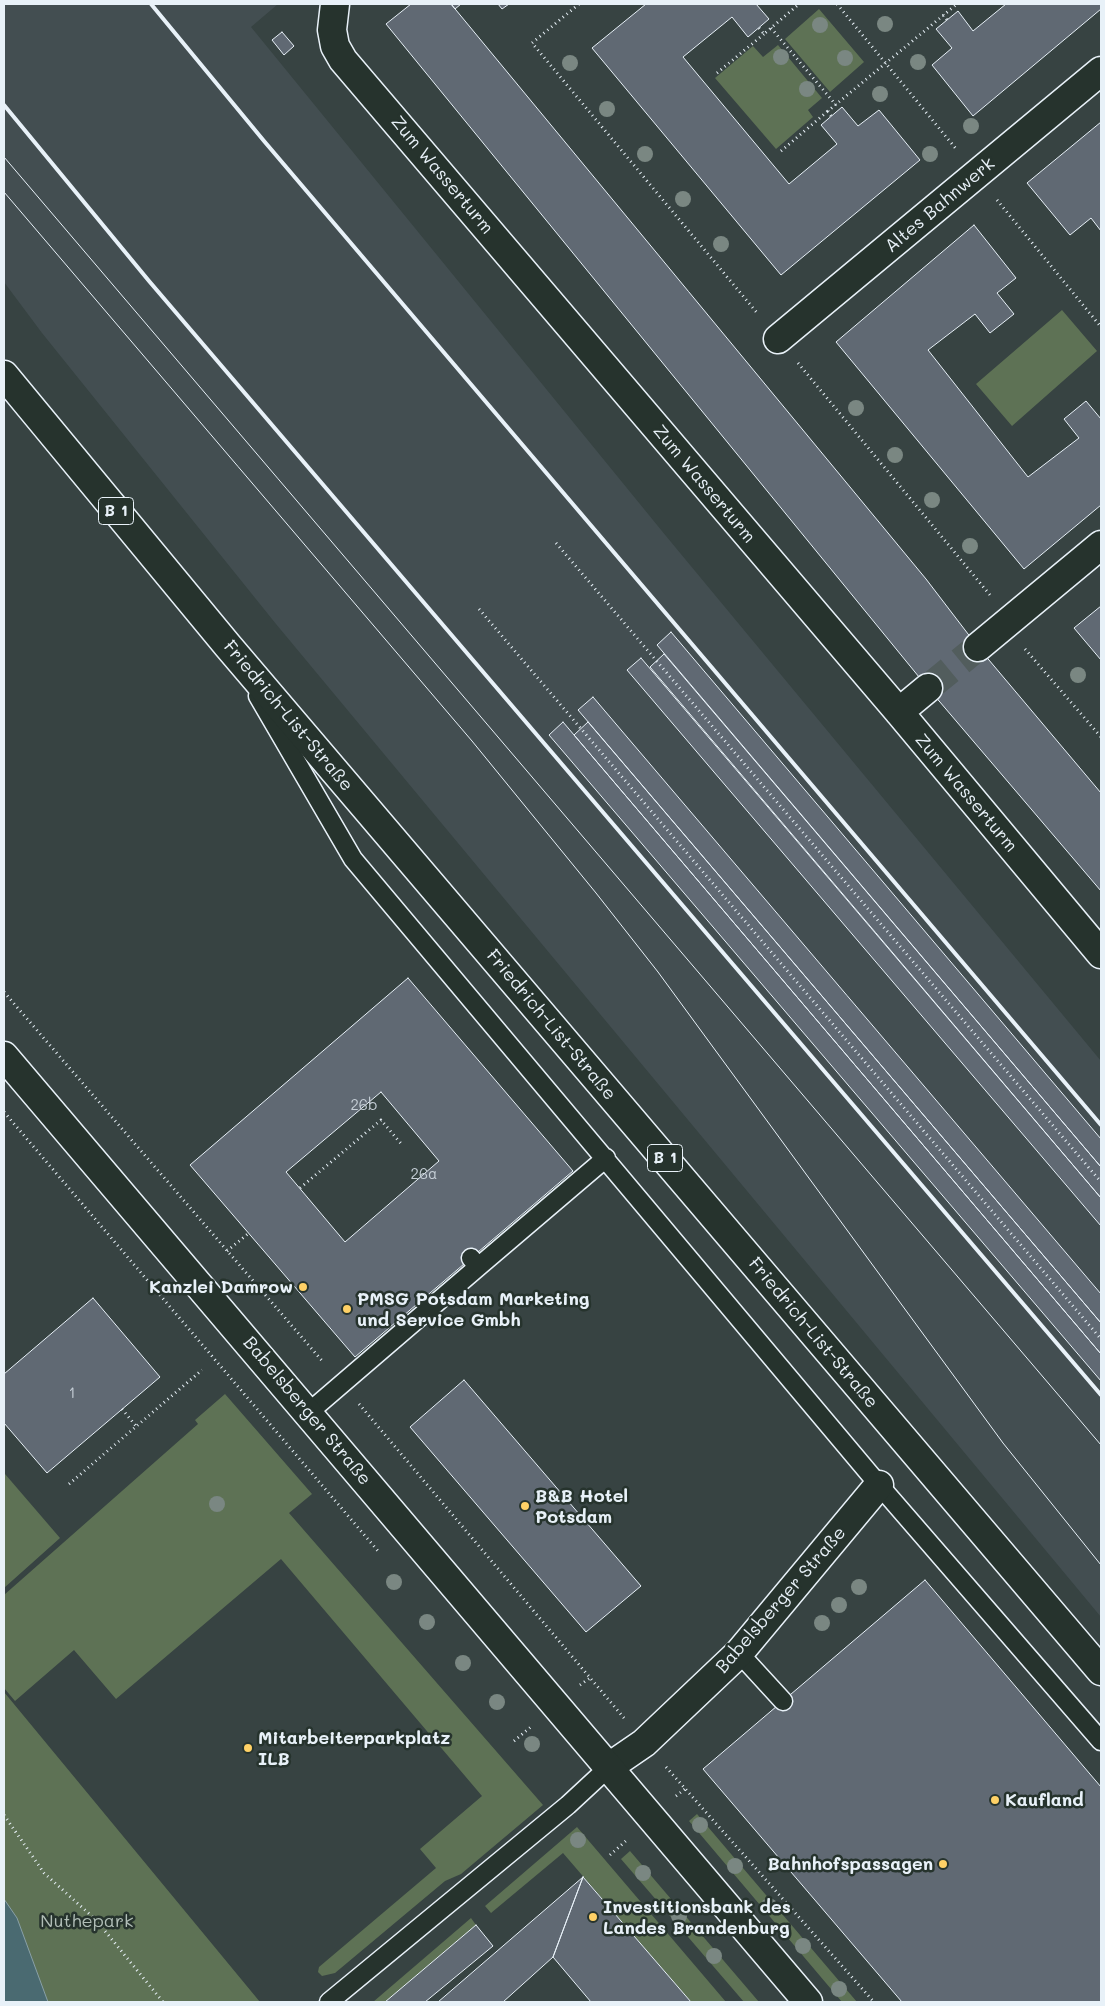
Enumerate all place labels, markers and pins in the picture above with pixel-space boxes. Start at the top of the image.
place label: Kanzlei Damrow [149,1276,293,1298]
marker: Kanzlei Damrow [297,1281,309,1293]
place label: PMSG Potsdam Marketing und Service Gmbh [357,1288,590,1330]
marker: PMSG Potsdam Marketing und Service Gmbh [341,1303,353,1315]
place label: B&B Hotel Potsdam [535,1485,628,1528]
marker: B&B Hotel Potsdam [519,1500,531,1512]
place label: Mitarbeiterparkplatz ILB [258,1727,450,1770]
marker: Mitarbeiterparkplatz ILB [242,1742,254,1754]
place label: Kaufland [1005,1789,1084,1811]
marker: Kaufland [989,1794,1001,1806]
place label: Bahnhofspassagen [767,1853,933,1875]
marker: Bahnhofspassagen [937,1858,949,1870]
place label: Investitionsbank des Landes Brandenburg [603,1896,791,1938]
marker: Investitionsbank des Landes Brandenburg [587,1911,599,1923]

